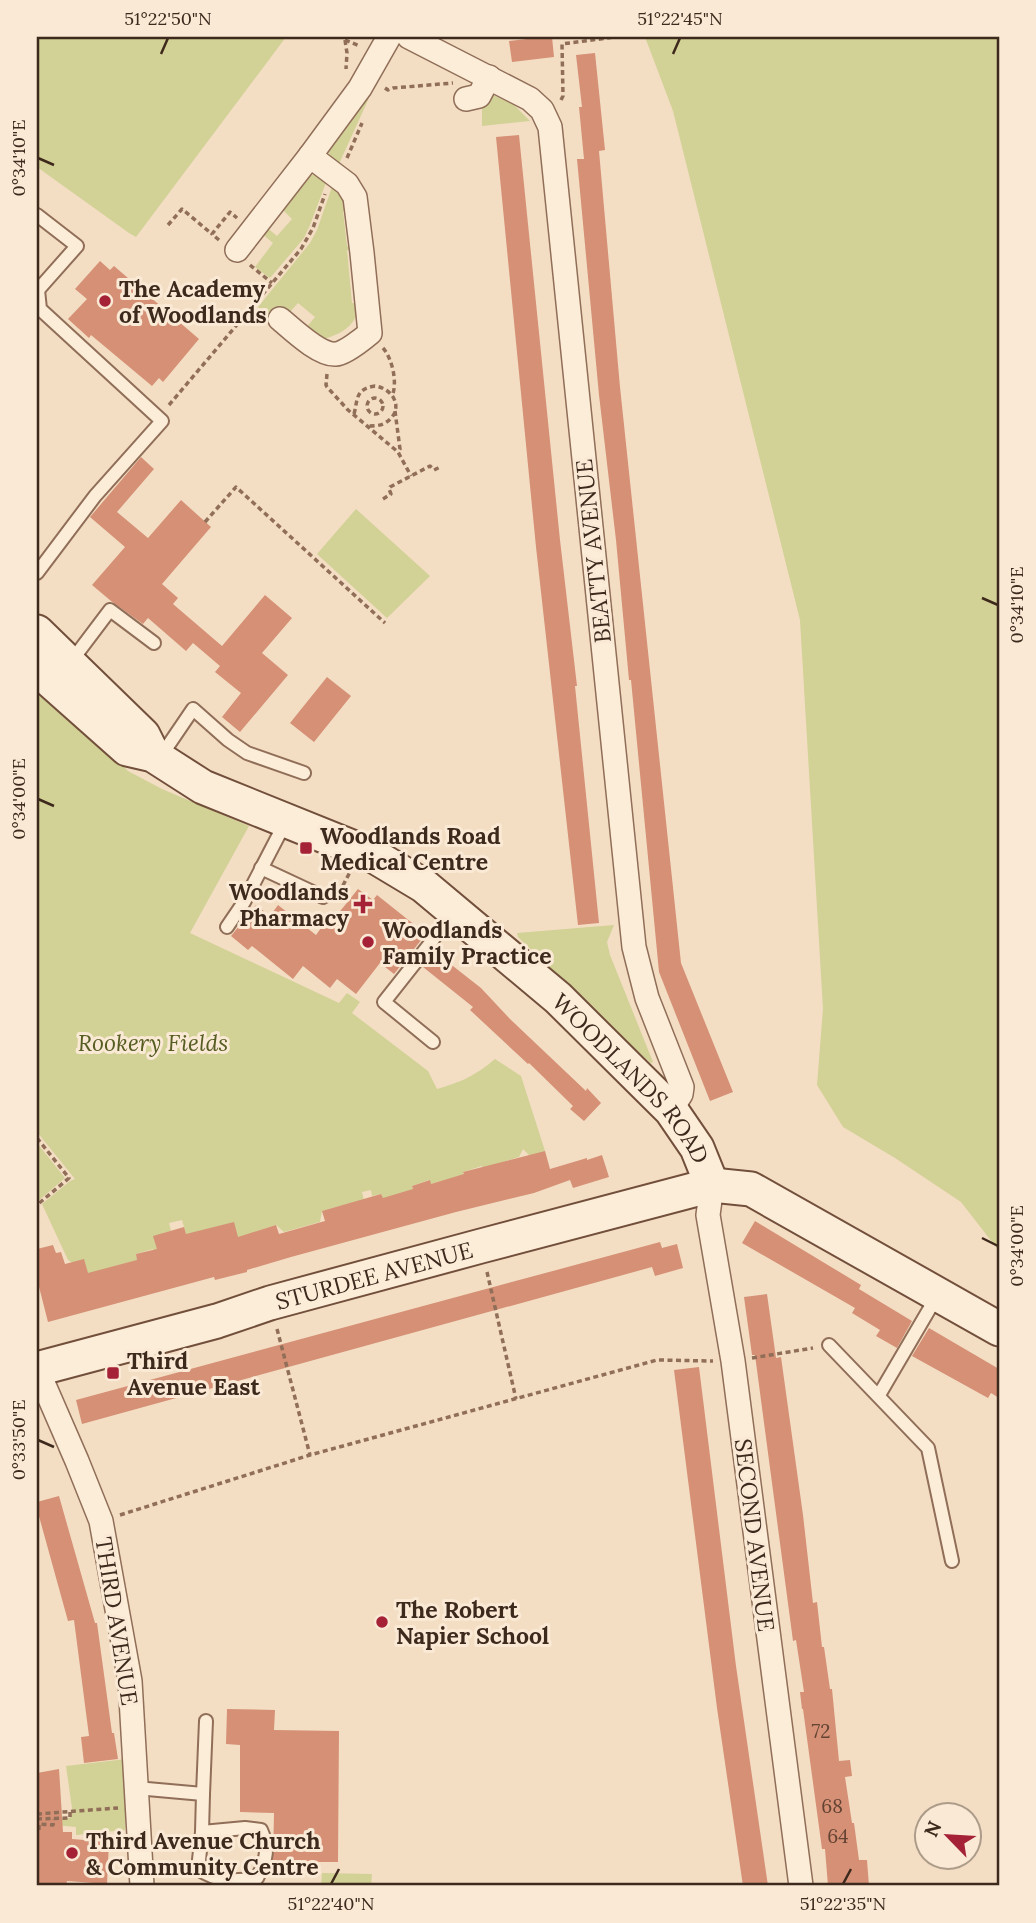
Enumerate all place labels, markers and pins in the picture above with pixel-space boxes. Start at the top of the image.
place label: The Academy of Woodlands [119,274,267,329]
marker: The Academy of Woodlands [97,293,113,309]
place label: Woodlands Road Medical Centre [320,821,501,876]
marker: Woodlands Road Medical Centre [298,840,314,856]
place label: Woodlands Pharmacy [229,877,349,932]
marker: Woodlands Pharmacy [355,896,371,912]
place label: Woodlands Family Practice [382,915,552,970]
marker: Woodlands Family Practice [360,934,376,950]
place label: Third Avenue East [127,1346,260,1401]
marker: Third Avenue East [105,1365,121,1381]
place label: The Robert Napier School [396,1595,549,1650]
marker: The Robert Napier School [374,1614,390,1630]
place label: Third Avenue Church & Community Centre [86,1826,321,1881]
marker: Third Avenue Church & Community Centre [64,1845,80,1861]

